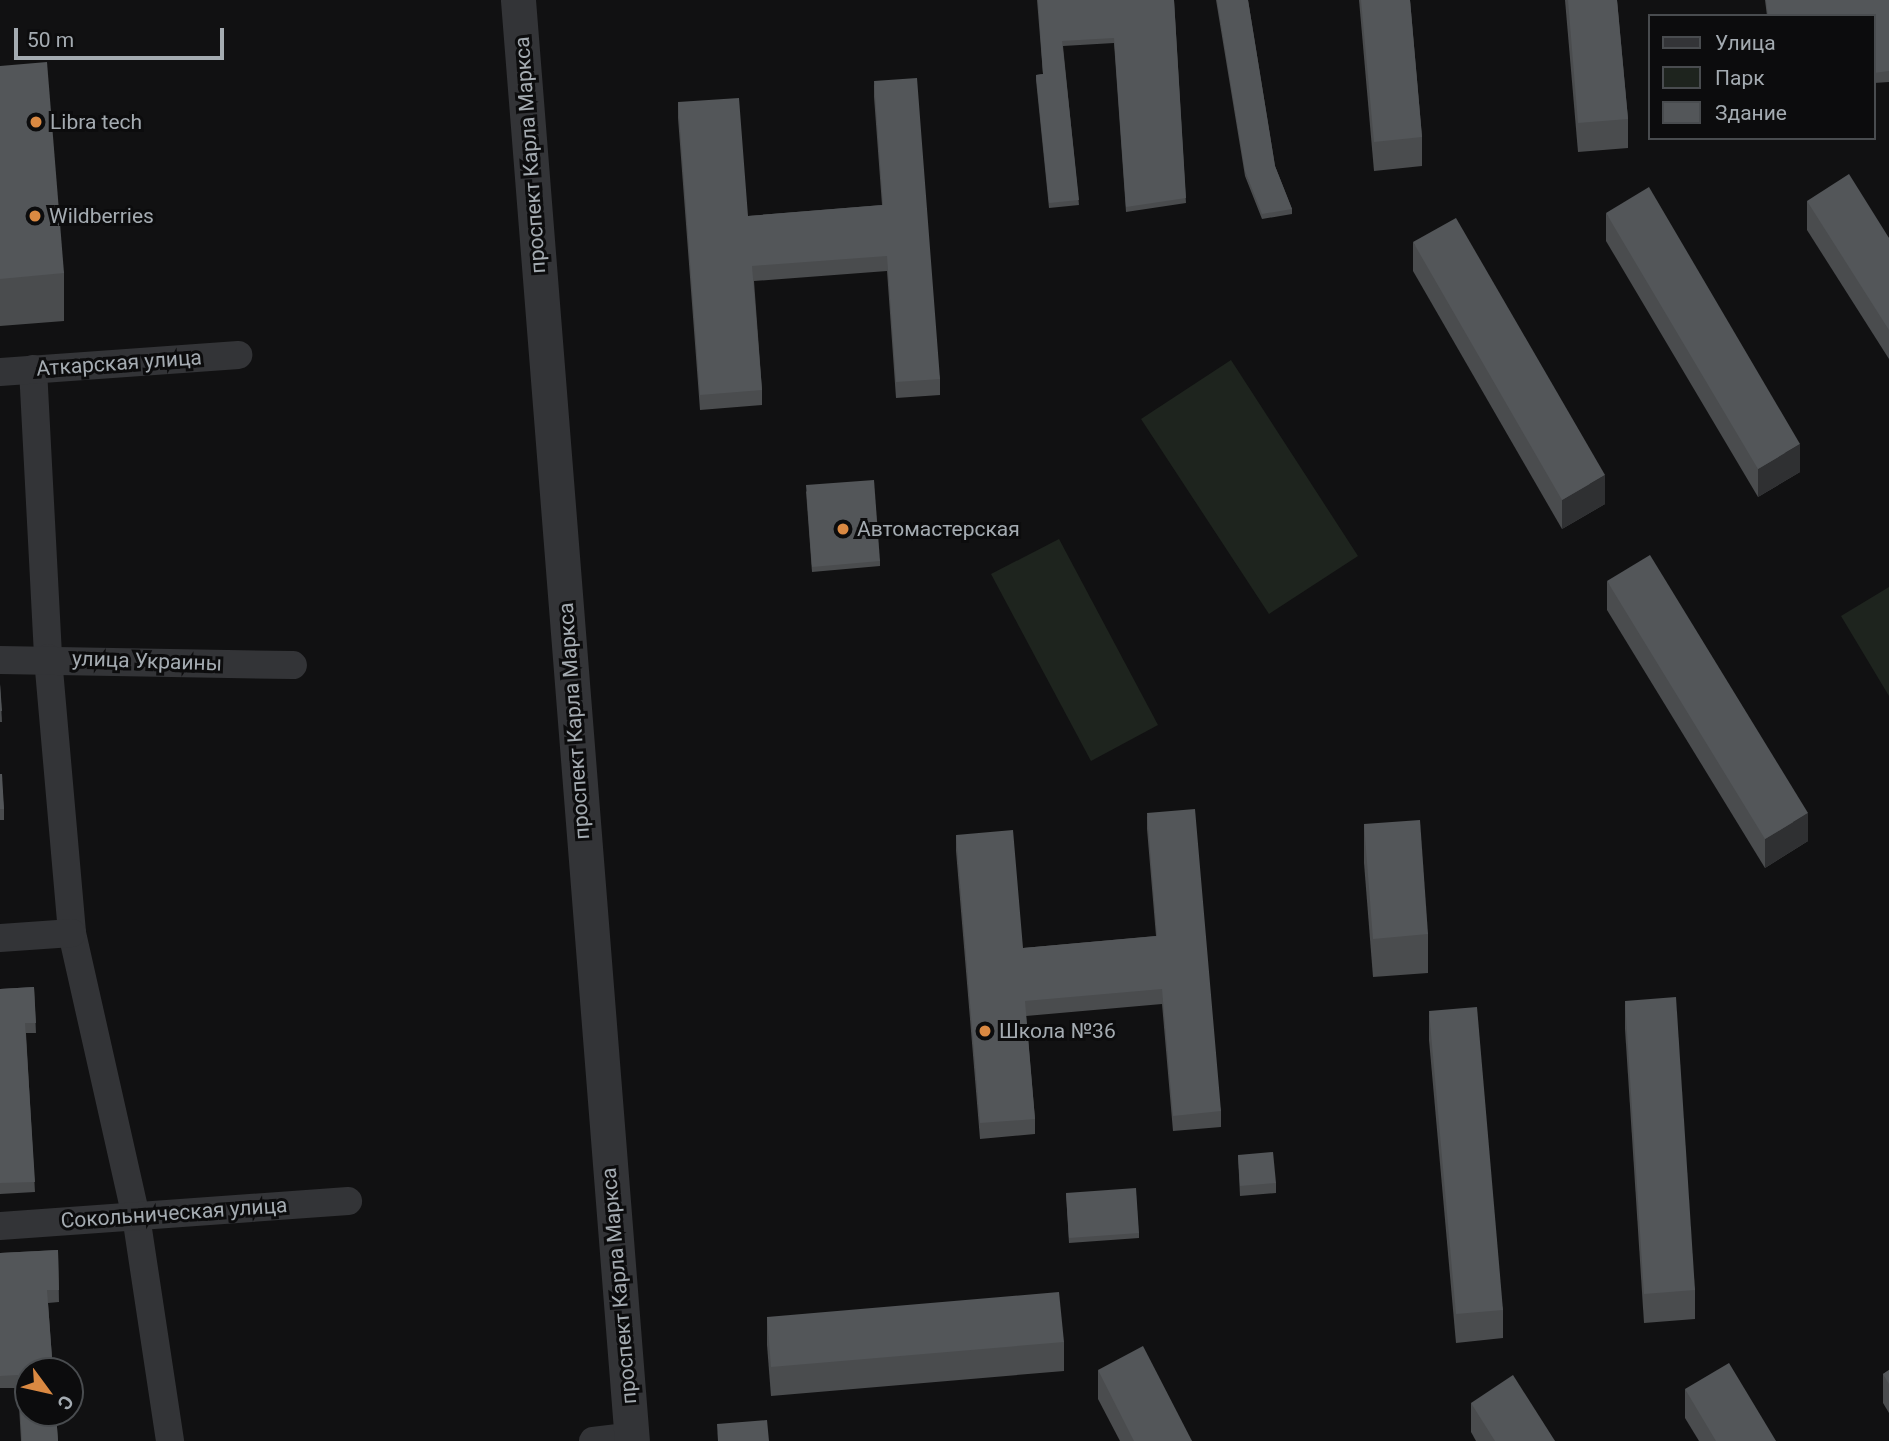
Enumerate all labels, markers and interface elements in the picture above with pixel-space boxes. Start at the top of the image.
scale bar [18,14,228,58]
legend [1647,14,1875,140]
text: 50 m [27,28,74,52]
text: Улица [1715,31,1776,55]
street label: проспект Карла Маркса [509,36,551,274]
text: Парк [1715,66,1765,90]
text: Здание [1715,101,1787,125]
place label: Libra tech [50,109,142,135]
marker: Libra tech [28,114,44,130]
place label: Wildberries [49,203,154,229]
marker: Wildberries [27,208,43,224]
street label: Аткарская улица [35,345,203,381]
place label: Автомастерская [857,516,1020,542]
marker: Автомастерская [835,521,851,537]
street label: проспект Карла Маркса [553,602,595,840]
street label: улица Украины [72,646,222,676]
place label: Школа №36 [999,1018,1116,1044]
marker: Школа №36 [977,1023,993,1039]
street label: проспект Карла Маркса [596,1167,642,1405]
street label: Сокольническая улица [60,1193,288,1233]
north arrow [14,1357,84,1427]
text: С [52,1391,78,1414]

